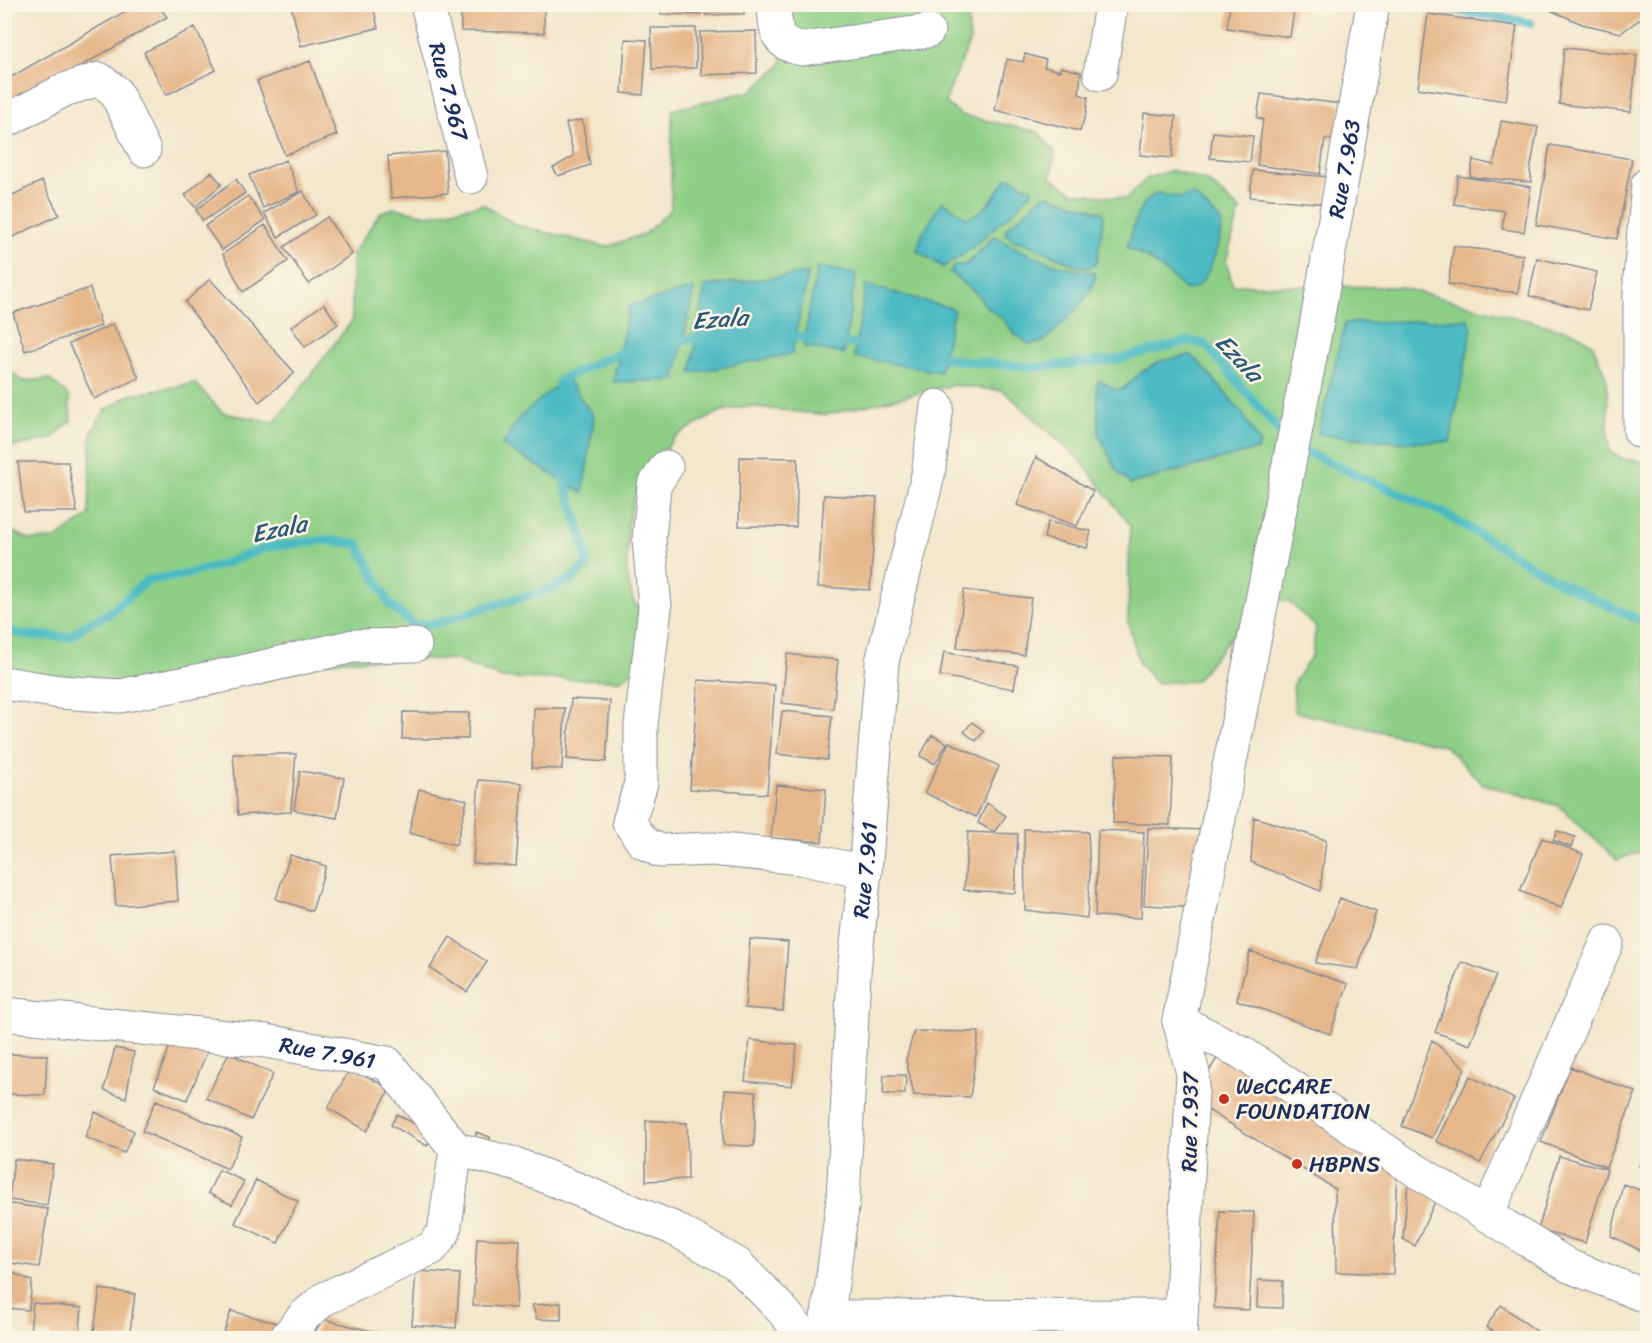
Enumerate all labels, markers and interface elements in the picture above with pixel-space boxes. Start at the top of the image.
street label: Rue 7.967 [417,38,480,146]
street label: Rue 7.963 [1316,117,1372,221]
water label: Ezala [691,296,752,342]
water label: Ezala [1205,323,1275,395]
water label: Ezala [247,502,313,555]
street label: Rue 7.961 [841,820,889,920]
street label: Rue 7.961 [276,1025,379,1081]
place label: WeCCARE FOUNDATION [1236,1067,1371,1131]
street label: Rue 7.937 [1169,1070,1210,1172]
marker: WeCCARE FOUNDATION [1217,1092,1231,1106]
place label: HBPNS [1309,1145,1381,1184]
marker: HBPNS [1290,1157,1304,1171]

